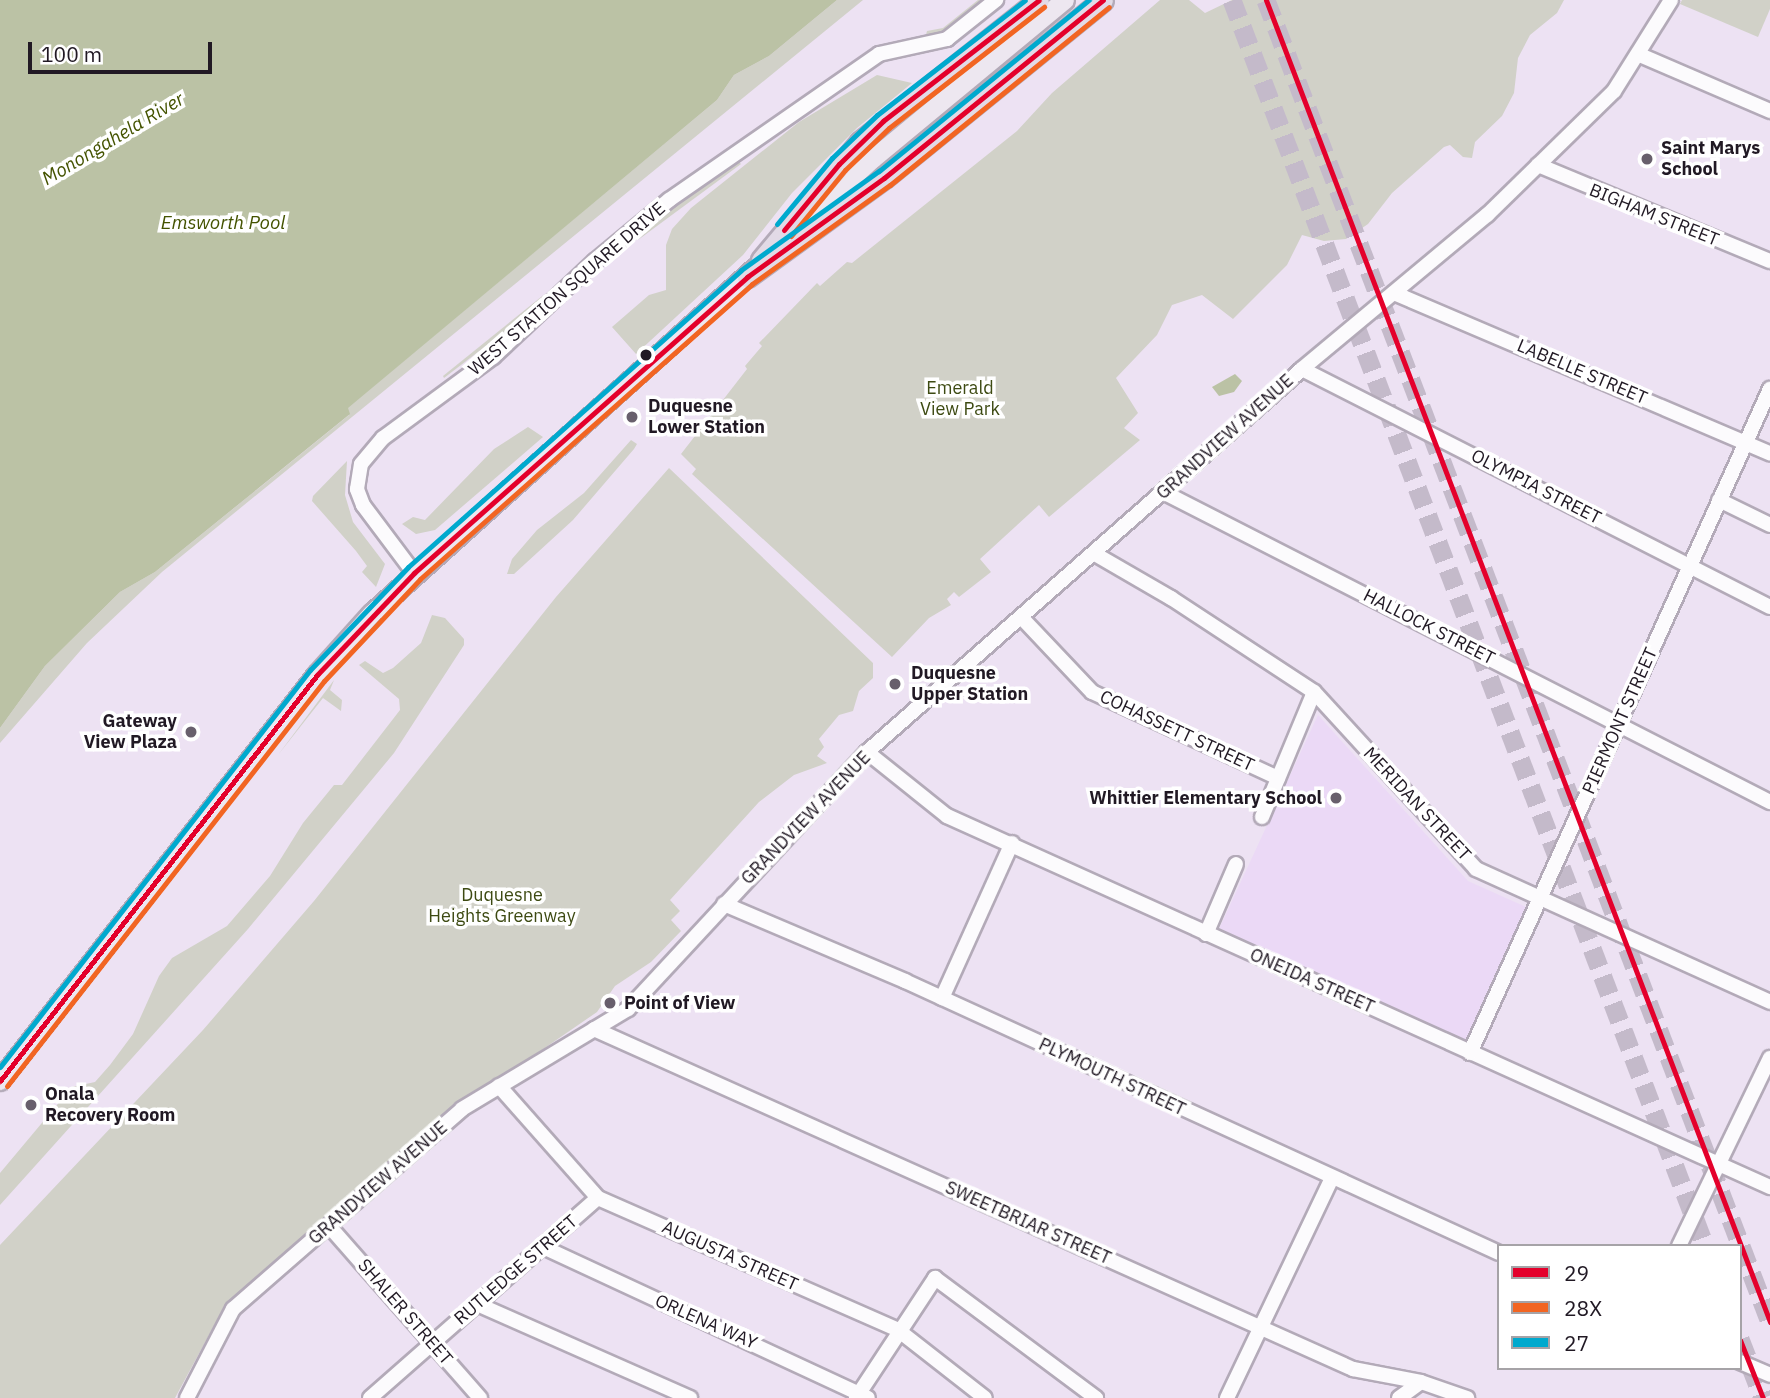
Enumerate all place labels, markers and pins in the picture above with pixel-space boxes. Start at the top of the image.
place label: Saint Marys School [1661,138,1760,180]
marker: Saint Marys School [1639,151,1655,167]
unlabelled marker [639,348,653,362]
place label: Duquesne Lower Station [648,396,765,438]
marker: Duquesne Lower Station [622,407,642,427]
place label: Duquesne Upper Station [911,663,1028,706]
marker: Duquesne Upper Station [885,674,905,694]
place label: Gateway View Plaza [84,711,177,754]
marker: Gateway View Plaza [183,724,199,740]
place label: Whittier Elementary School [1089,787,1322,809]
marker: Whittier Elementary School [1328,790,1344,806]
place label: Point of View [624,992,735,1014]
marker: Point of View [602,995,618,1011]
place label: Onala Recovery Room [45,1084,175,1126]
marker: Onala Recovery Room [23,1097,39,1113]

